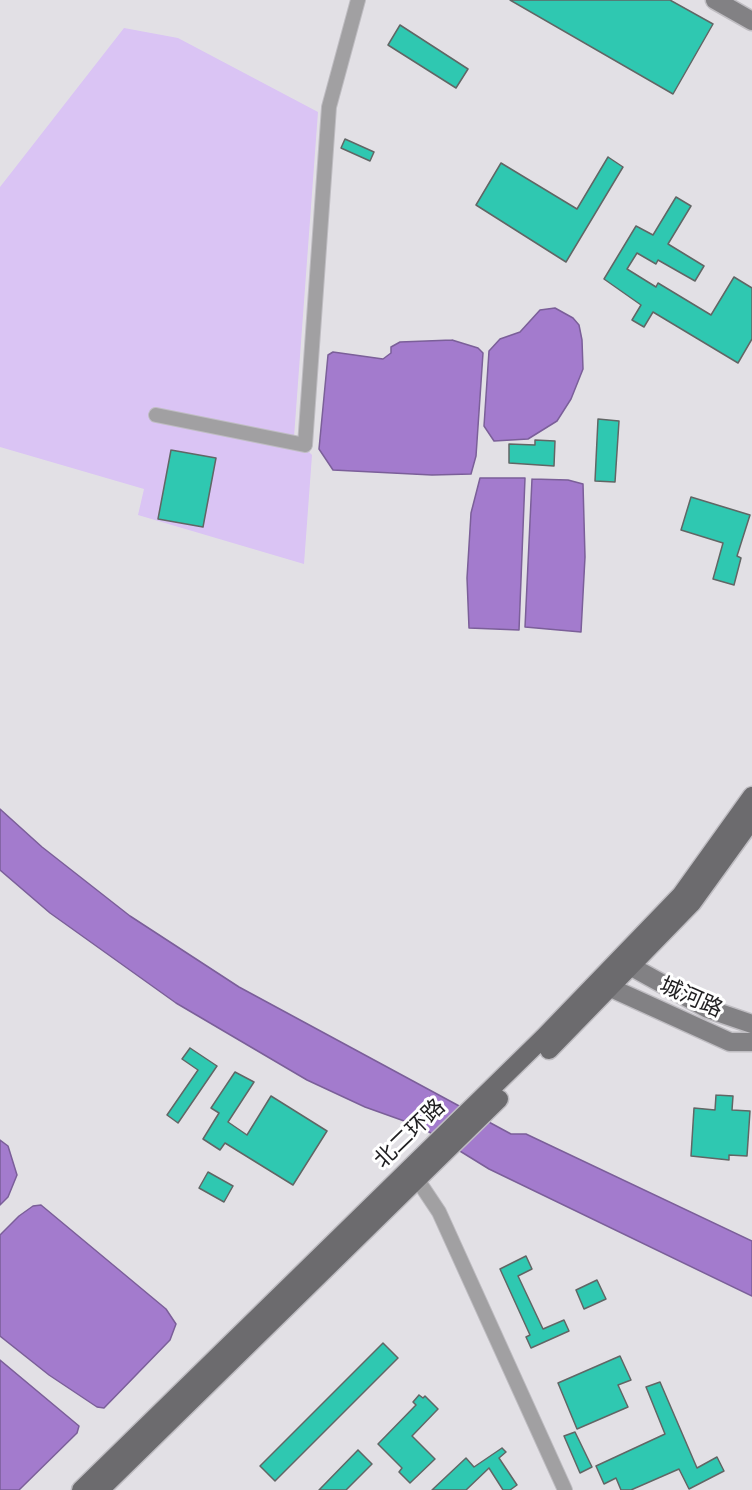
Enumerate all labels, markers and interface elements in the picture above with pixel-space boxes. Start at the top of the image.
street label: 城河路 [655,973,727,1023]
street label: 北二环路 [369,1094,451,1174]

